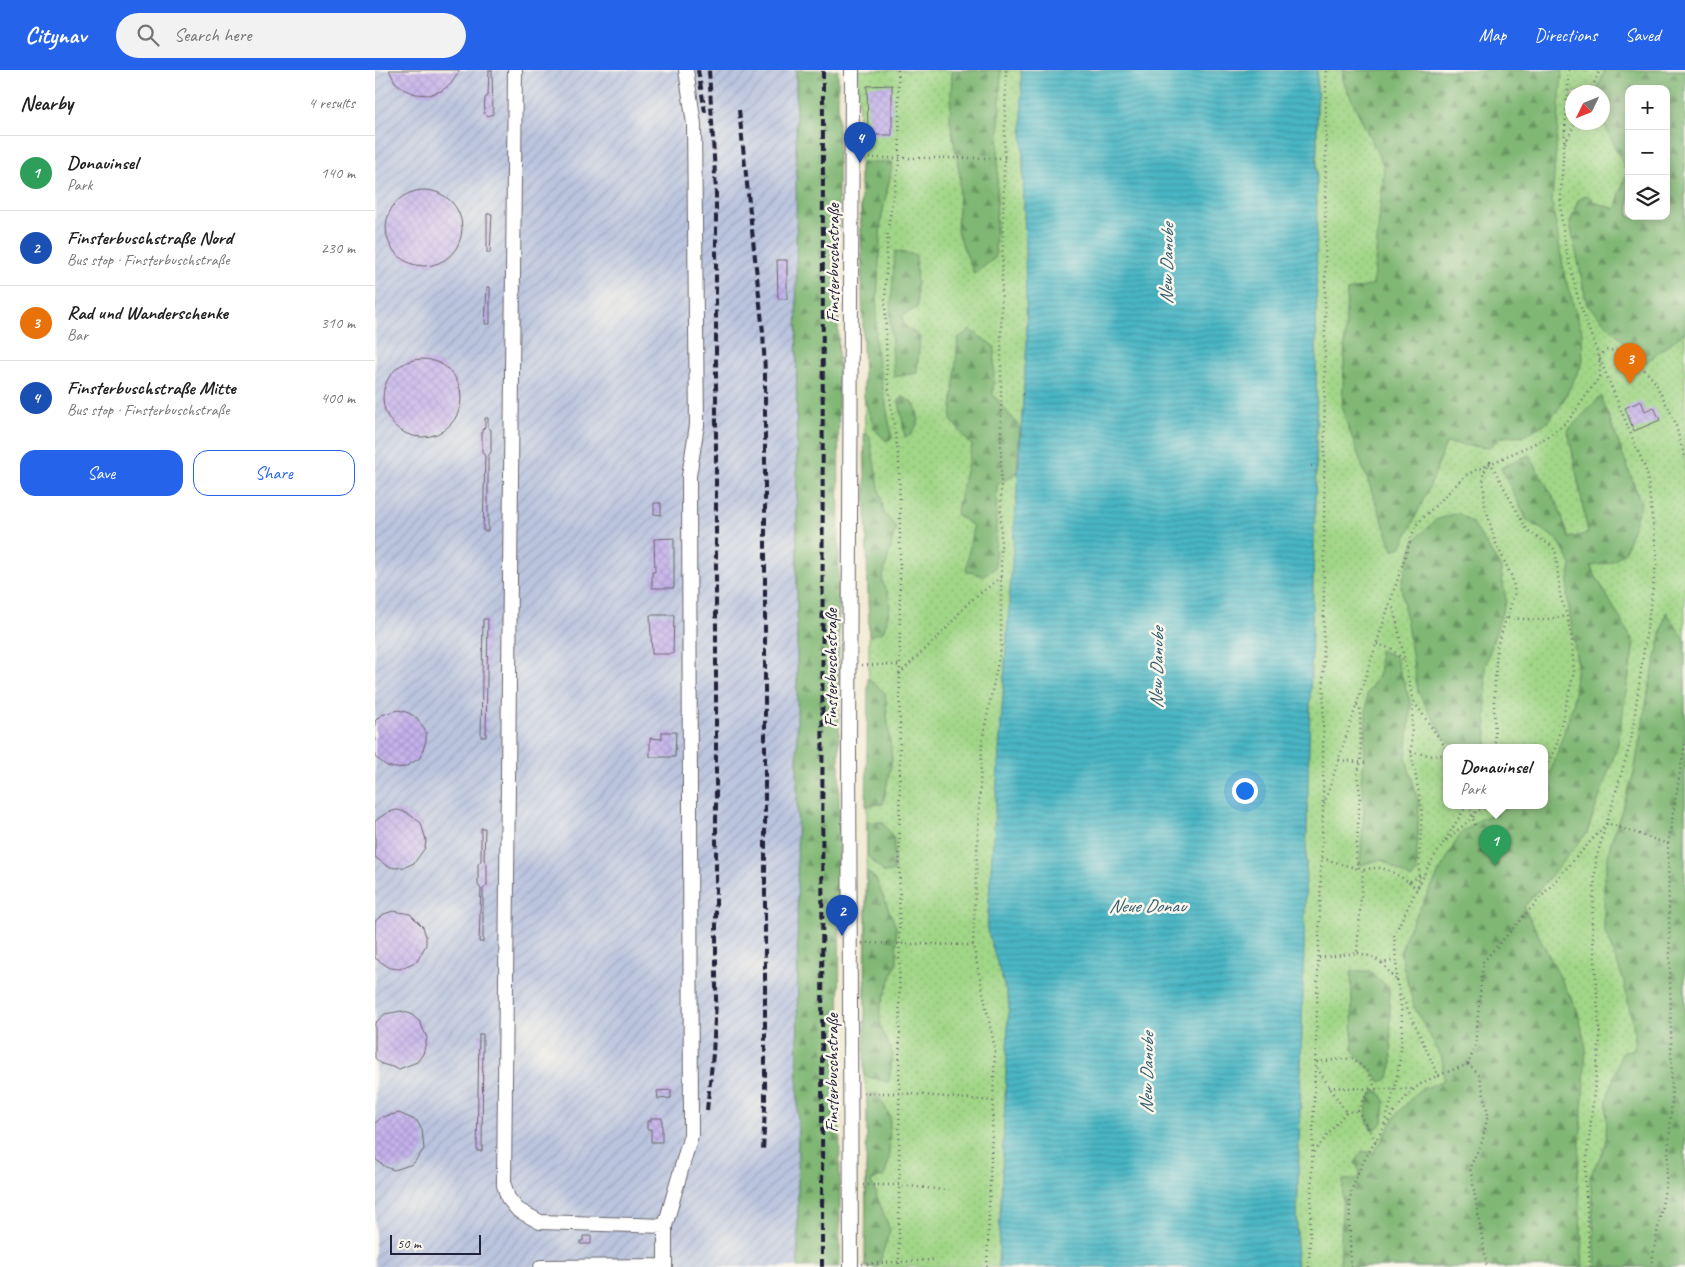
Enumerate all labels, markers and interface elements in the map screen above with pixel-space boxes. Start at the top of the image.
search box [116,13,466,58]
text: Citynav [25,20,86,50]
icon: search [134,21,162,49]
text: Search here [174,23,251,47]
text: Map [1479,24,1506,46]
text: Directions [1534,24,1597,46]
text: Saved [1625,24,1660,46]
north arrow [1565,85,1610,130]
map controls [1625,85,1670,220]
button: + [1625,85,1670,130]
text: Nearby [20,90,73,116]
text: 4 results [308,93,355,113]
pin: 4 [844,122,876,163]
button: − [1625,130,1670,175]
text: Donauinsel [67,151,138,175]
text: 1 [32,163,40,183]
text: 140 m [321,163,355,183]
text: Park [67,175,92,195]
button: layers [1625,175,1670,220]
street label: Finsterbuschstraße [822,202,844,322]
water label: New Danube [1154,221,1180,305]
text: Finsterbuschstraße Nord [67,226,232,250]
text: 2 [32,238,40,258]
text: 230 m [321,238,355,258]
text: Bus stop · Finsterbuschstraße [67,250,229,270]
text: Rad und Wanderschenke [67,301,228,325]
text: 3 [32,313,40,333]
text: 310 m [321,313,355,333]
text: Bar [67,325,88,345]
pin: 3 [1614,343,1646,384]
text: Finsterbuschstraße Mitte [67,376,236,400]
text: 4 [32,388,40,408]
text: 400 m [321,388,355,408]
text: Bus stop · Finsterbuschstraße [67,400,229,420]
button: Save [20,450,183,496]
button: Share [193,450,355,496]
street label: Finsterbuschstraße [820,607,842,727]
water label: New Danube [1144,625,1170,709]
popup [1443,744,1548,809]
text: Donauinsel [1460,755,1531,779]
your location [1232,778,1258,804]
text: Park [1460,779,1486,799]
pin: 1 [1479,825,1511,866]
water label: Neue Donau [1109,894,1188,918]
pin: 2 [826,895,858,936]
street label: Finsterbuschstraße [821,1012,843,1132]
water label: New Danube [1134,1030,1160,1114]
scale bar [390,1232,481,1255]
text: 50 m [397,1235,421,1252]

